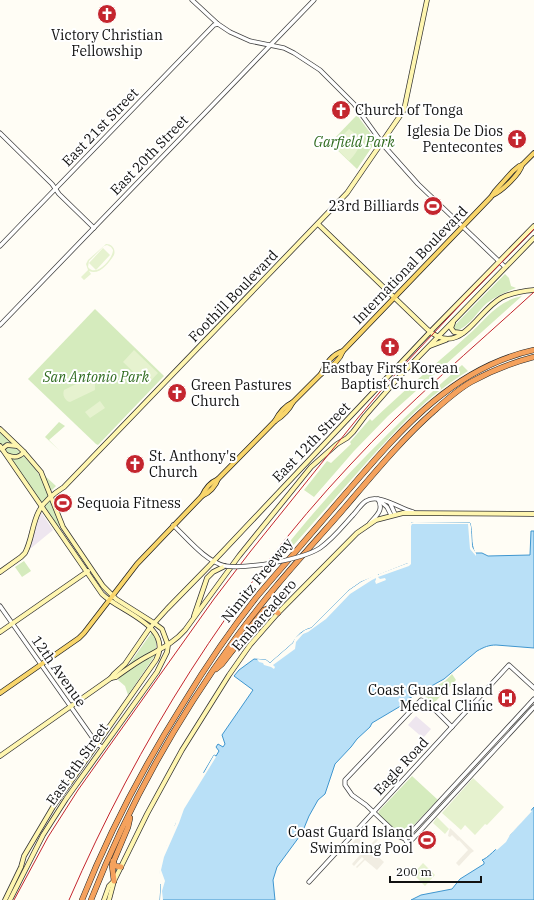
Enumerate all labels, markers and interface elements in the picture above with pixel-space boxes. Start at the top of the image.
church icon: Victory Christian Fellowship [96,3,118,25]
place label: Victory Christian Fellowship [51,26,163,60]
street label: East 21st Street [58,84,142,170]
church icon: Church of Tonga [330,99,352,121]
place label: Church of Tonga [355,101,464,119]
street label: East 20th Street [106,111,192,199]
place label: Iglesia De Dios Pentecontes [407,122,503,156]
church icon: Iglesia De Dios Pentecontes [506,128,528,150]
park label: Garfield Park [313,133,395,151]
sports icon: 23rd Billiards [422,195,444,217]
place label: 23rd Billiards [328,197,419,215]
street label: International Boulevard [349,202,472,328]
street label: Foothill Boulevard [184,246,282,346]
church icon: Eastbay First Korean Baptist Church [379,336,401,358]
place label: Eastbay First Korean Baptist Church [322,359,458,393]
park label: San Antonio Park [42,368,150,386]
place label: Green Pastures Church [191,376,292,410]
church icon: Green Pastures Church [166,382,188,404]
street label: East 12th Street [268,398,354,486]
place label: St. Anthony's Church [149,447,236,481]
church icon: St. Anthony's Church [124,453,146,475]
sports icon: Sequoia Fitness [52,492,74,514]
place label: Sequoia Fitness [77,494,181,512]
street label: Nimitz Freeway [217,534,297,626]
street label: Embarcadero [228,575,300,655]
street label: 12th Avenue [28,632,90,710]
place label: Coast Guard Island Medical Clinic [368,681,493,715]
hospital icon: Coast Guard Island Medical Clinic [496,687,518,709]
street label: East 8th Street [42,719,112,809]
street label: Eagle Road [370,733,433,799]
place label: Coast Guard Island Swimming Pool [288,823,413,857]
sports icon: Coast Guard Island Swimming Pool [416,829,438,851]
scale bar [390,858,481,884]
text: 200 m [396,864,432,879]

